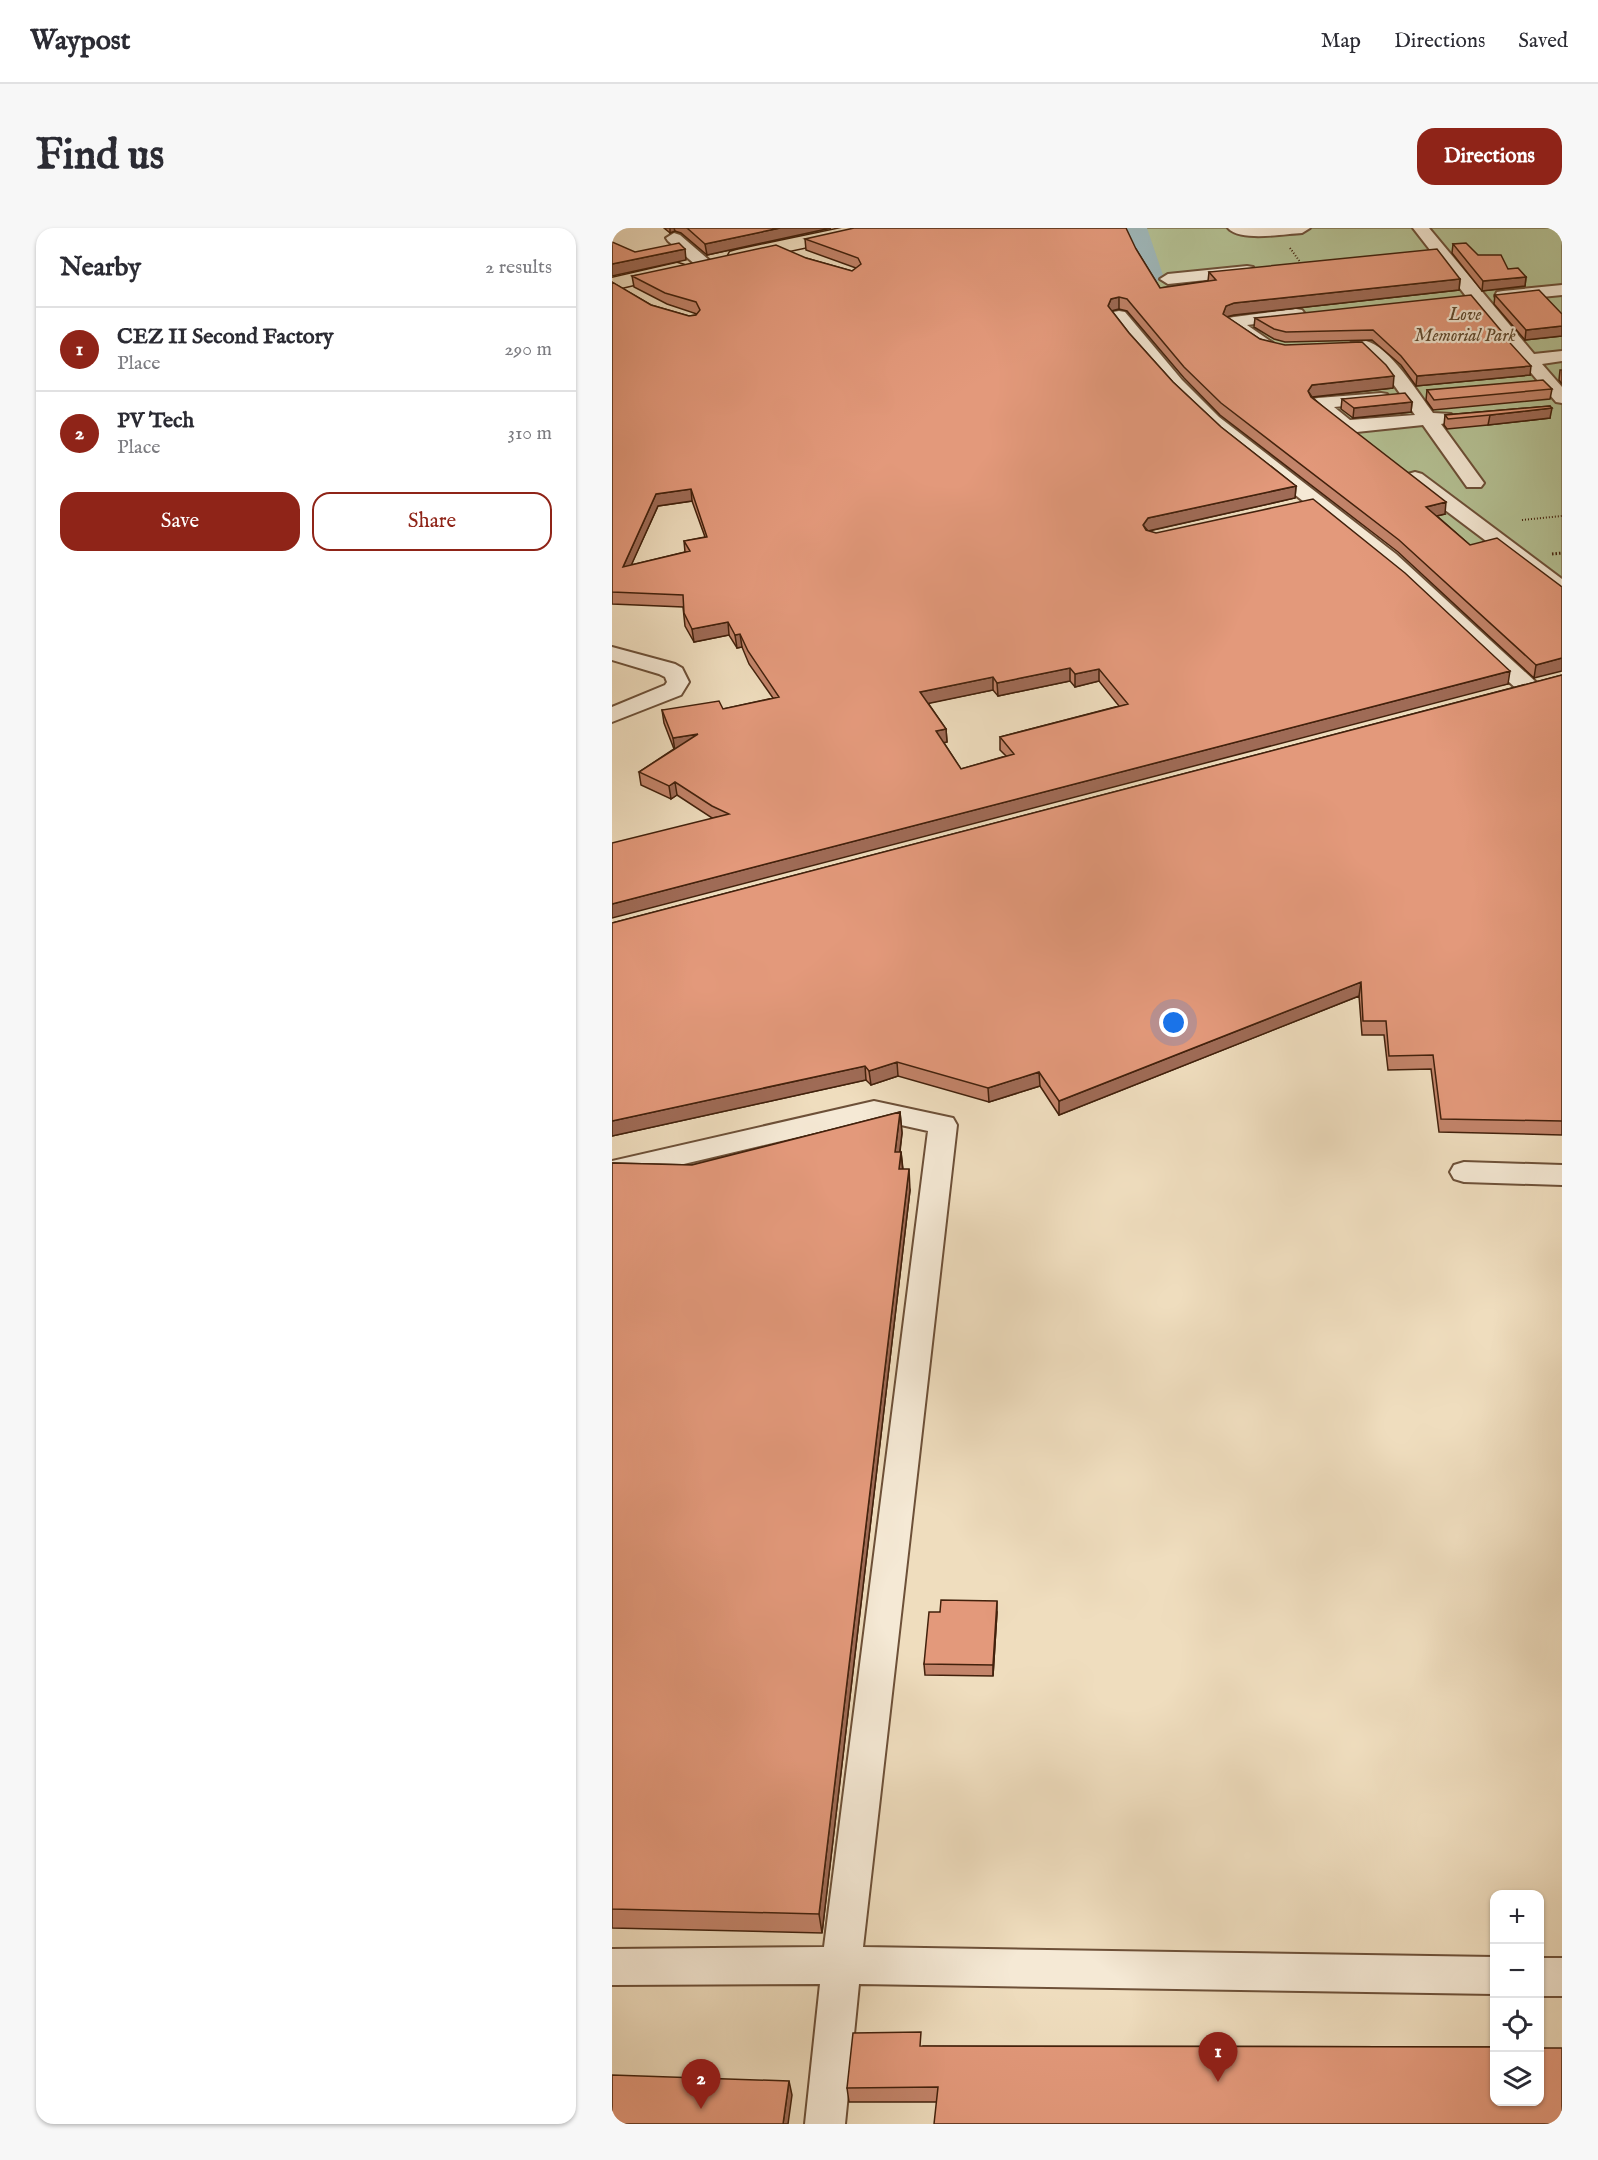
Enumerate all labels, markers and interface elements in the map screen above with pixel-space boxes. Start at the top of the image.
text: Waypost [30,24,130,59]
text: Map [1321,28,1361,55]
text: Directions [1394,28,1485,55]
text: Saved [1518,28,1568,55]
button: Directions [1417,128,1562,185]
text: Find us [36,130,164,183]
text: Nearby [60,251,141,284]
text: 2 results [485,255,552,280]
park label: Love Memorial Park [1414,304,1516,348]
text: CEZ II Second Factory [117,323,334,351]
text: 1 [76,337,83,362]
text: 290 m [504,337,552,362]
text: Place [117,351,160,376]
text: PV Tech [117,407,194,435]
text: 2 [75,421,84,446]
text: 310 m [508,421,552,446]
text: Place [117,435,160,460]
button: Save [60,492,300,551]
button: Share [312,492,552,551]
your location [1159,1008,1188,1037]
map controls [1490,1890,1544,2106]
button: + [1490,1890,1544,1944]
button: − [1490,1944,1544,1998]
button: locate [1490,1998,1544,2052]
pin: 1 [1198,2032,1238,2082]
button: layers [1490,2052,1544,2106]
pin: 2 [682,2060,721,2109]

